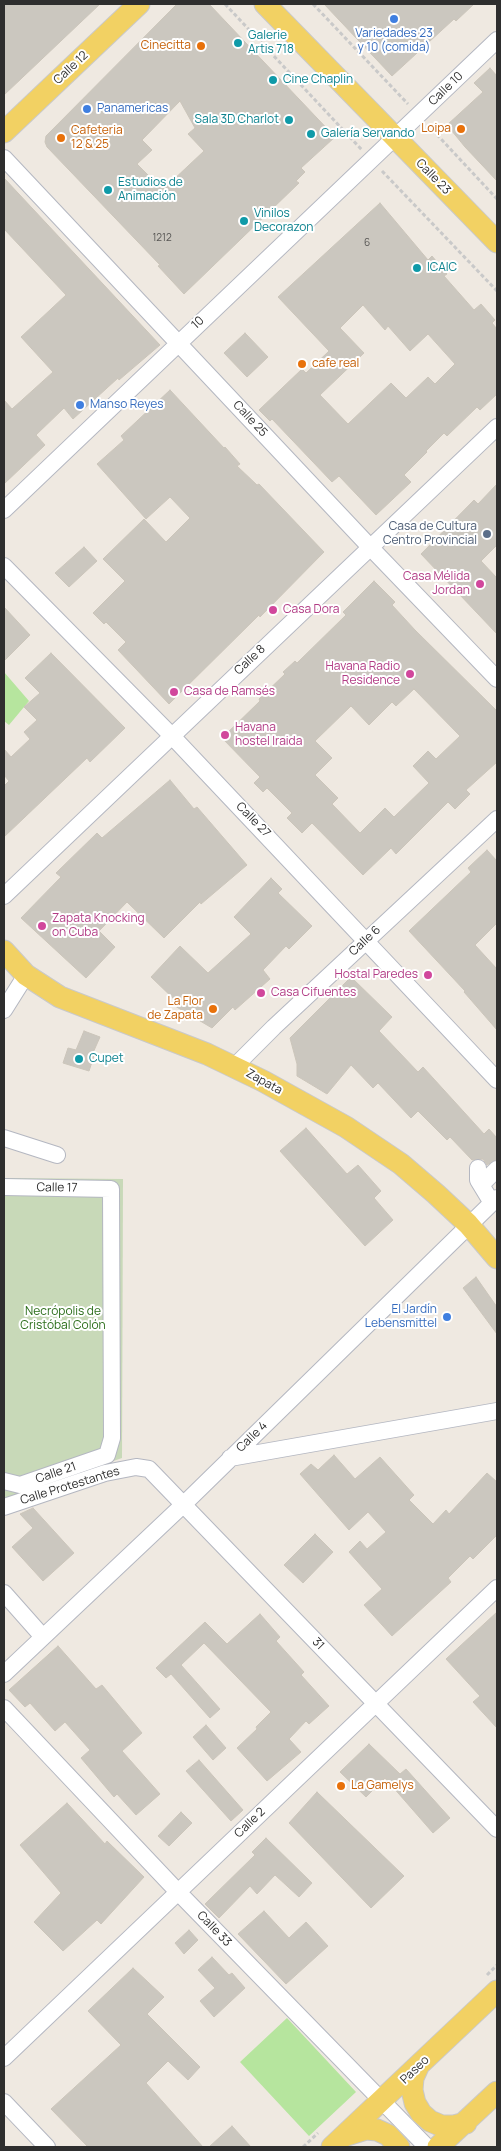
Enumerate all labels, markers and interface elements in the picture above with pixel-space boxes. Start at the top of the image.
marker: Variedades 23 y 10 (comida) [388,13,400,25]
place label: Variedades 23 y 10 (comida) [355,27,433,55]
place label: Galerie Artis 718 [248,29,294,57]
marker: Galerie Artis 718 [232,37,244,49]
place label: Cinecitta [141,39,191,53]
marker: Cinecitta [195,40,207,52]
street label: Calle 12 [51,48,91,88]
street label: Calle 10 [426,69,466,109]
place label: Cine Chaplin [283,73,353,87]
marker: Cine Chaplin [267,74,279,86]
place label: Panamericas [97,102,168,116]
marker: Panamericas [81,103,93,115]
place label: Sala 3D Charlot [195,113,279,127]
marker: Sala 3D Charlot [283,114,295,126]
place label: Loipa [421,122,451,136]
marker: Loipa [455,123,467,135]
place label: Cafeteria 12 & 25 [71,124,123,152]
place label: Galería Servando [321,127,415,141]
marker: Galería Servando [305,128,317,140]
marker: Cafeteria 12 & 25 [55,132,67,144]
street label: Calle 23 [413,156,453,198]
place label: Estudios de Animación [118,176,183,204]
marker: Estudios de Animación [102,184,114,196]
place label: Vinilos Decorazon [254,207,313,235]
marker: Vinilos Decorazon [238,215,250,227]
house number: 1212 [152,232,172,244]
house number: 6 [364,237,370,249]
place label: ICAIC [427,261,457,275]
marker: ICAIC [411,262,423,274]
street label: 10 [189,314,207,332]
place label: cafe real [312,357,359,371]
marker: cafe real [296,358,308,370]
place label: Manso Reyes [90,398,164,412]
street label: Calle 25 [230,398,270,440]
marker: Manso Reyes [74,399,86,411]
place label: Casa de Cultura Centro Provincial [383,520,477,548]
marker: Casa de Cultura Centro Provincial [481,528,493,540]
place label: Casa Mélida Jordan [403,570,470,598]
marker: Casa Mélida Jordan [474,578,486,590]
place label: Casa Dora [283,603,340,617]
marker: Casa Dora [267,604,279,616]
street label: Calle 8 [231,642,269,678]
place label: Havana Radio Residence [326,660,400,688]
marker: Havana Radio Residence [404,668,416,680]
place label: Casa de Ramsés [184,685,275,699]
marker: Casa de Ramsés [168,686,180,698]
place label: Havana hostel Iraida [235,721,302,749]
marker: Havana hostel Iraida [219,729,231,741]
street label: Calle 27 [233,799,273,841]
place label: Zapata Knocking on Cuba [52,912,145,940]
marker: Zapata Knocking on Cuba [36,920,48,932]
street label: Calle 6 [346,923,384,959]
place label: Hostal Paredes [334,968,418,982]
marker: Hostal Paredes [422,969,434,981]
place label: Casa Cifuentes [271,986,356,1000]
marker: Casa Cifuentes [255,987,267,999]
place label: La Flor de Zapata [147,995,203,1023]
marker: La Flor de Zapata [207,1003,219,1015]
place label: Cupet [89,1052,124,1066]
marker: Cupet [73,1053,85,1065]
street label: Zapata [243,1066,285,1098]
street label: Calle 17 [36,1180,78,1196]
place label: El Jardín Lebensmittel [365,1303,437,1331]
park label: Necrópolis de Cristóbal Colón [20,1305,106,1333]
marker: El Jardín Lebensmittel [441,1311,453,1323]
street label: Calle 4 [234,1419,270,1455]
street label: Calle 21 [34,1459,78,1487]
street label: Calle Protestantes [19,1464,121,1508]
street label: 31 [309,1635,327,1653]
place label: La Gamelys [351,1779,414,1793]
marker: La Gamelys [335,1780,347,1792]
street label: Calle 2 [232,1805,268,1841]
street label: Calle 33 [194,1908,234,1950]
street label: Paseo [398,2053,432,2087]

